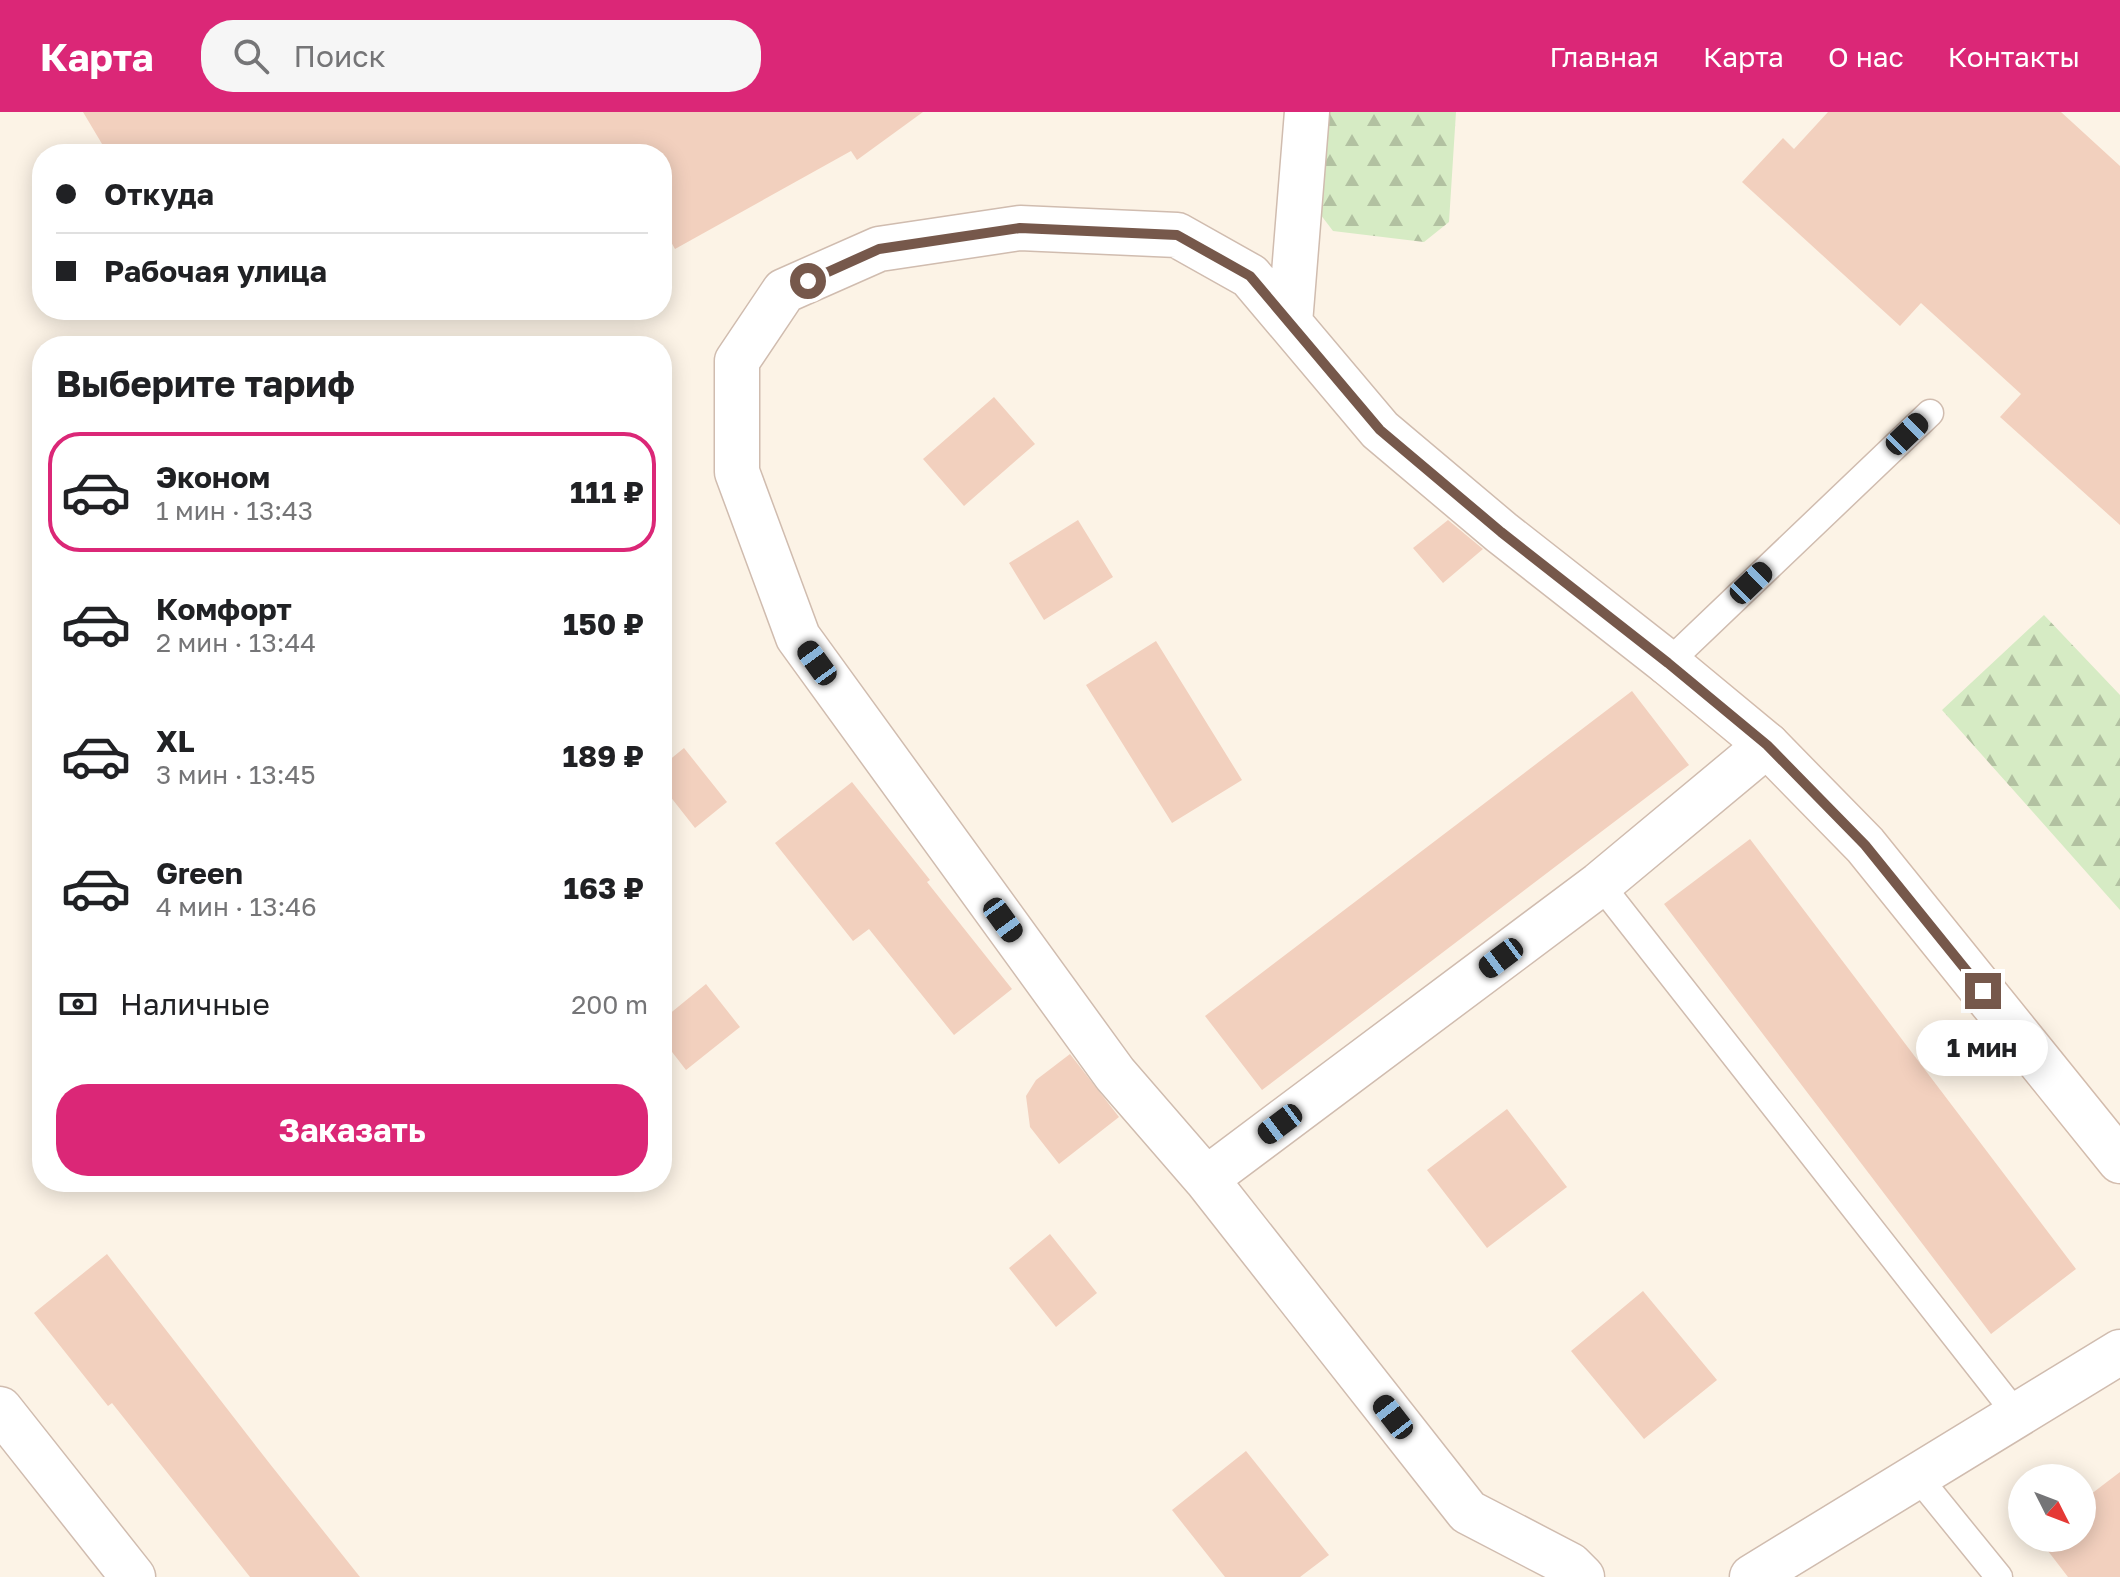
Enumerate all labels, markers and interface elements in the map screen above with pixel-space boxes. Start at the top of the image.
search box [201,20,761,92]
text: Карта [40,34,153,79]
icon: search [229,34,273,78]
text: Поиск [293,38,386,74]
text: Главная [1549,40,1659,73]
text: Карта [1703,40,1784,73]
text: О нас [1828,40,1904,73]
text: Контакты [1948,40,2080,73]
text: Откуда [104,176,214,212]
text: Рабочая улица [104,253,327,289]
route start [790,263,826,299]
text: Выберите тариф [56,362,355,405]
car [1881,409,1933,459]
icon: car [60,456,132,528]
text: Эконом [156,459,270,495]
text: 111 ₽ [570,474,644,510]
text: 1 мин · 13:43 [156,495,313,526]
car [1725,558,1777,608]
icon: car [60,588,132,660]
text: Комфорт [156,591,292,627]
text: 150 ₽ [563,606,644,642]
text: 2 мин · 13:44 [156,627,316,658]
car [793,637,841,689]
icon: car [60,720,132,792]
text: XL [156,723,195,759]
text: 189 ₽ [563,738,644,774]
text: 3 мин · 13:45 [156,759,316,790]
icon: car [60,852,132,924]
text: Green [156,855,243,891]
text: 163 ₽ [563,870,644,906]
text: 4 мин · 13:46 [156,891,317,922]
car [979,894,1027,946]
car [1475,934,1527,982]
route end [1965,973,2001,1009]
icon: cash [56,982,100,1026]
text: Наличные [120,986,270,1022]
text: 200 m [571,989,648,1020]
callout: 1 мин [1917,1019,2049,1075]
text: 1 мин [1947,1032,2017,1063]
button: Заказать [56,1084,648,1176]
car [1254,1100,1306,1148]
car [1369,1391,1417,1443]
north arrow [2008,1464,2096,1552]
map controls [2008,1464,2096,1552]

